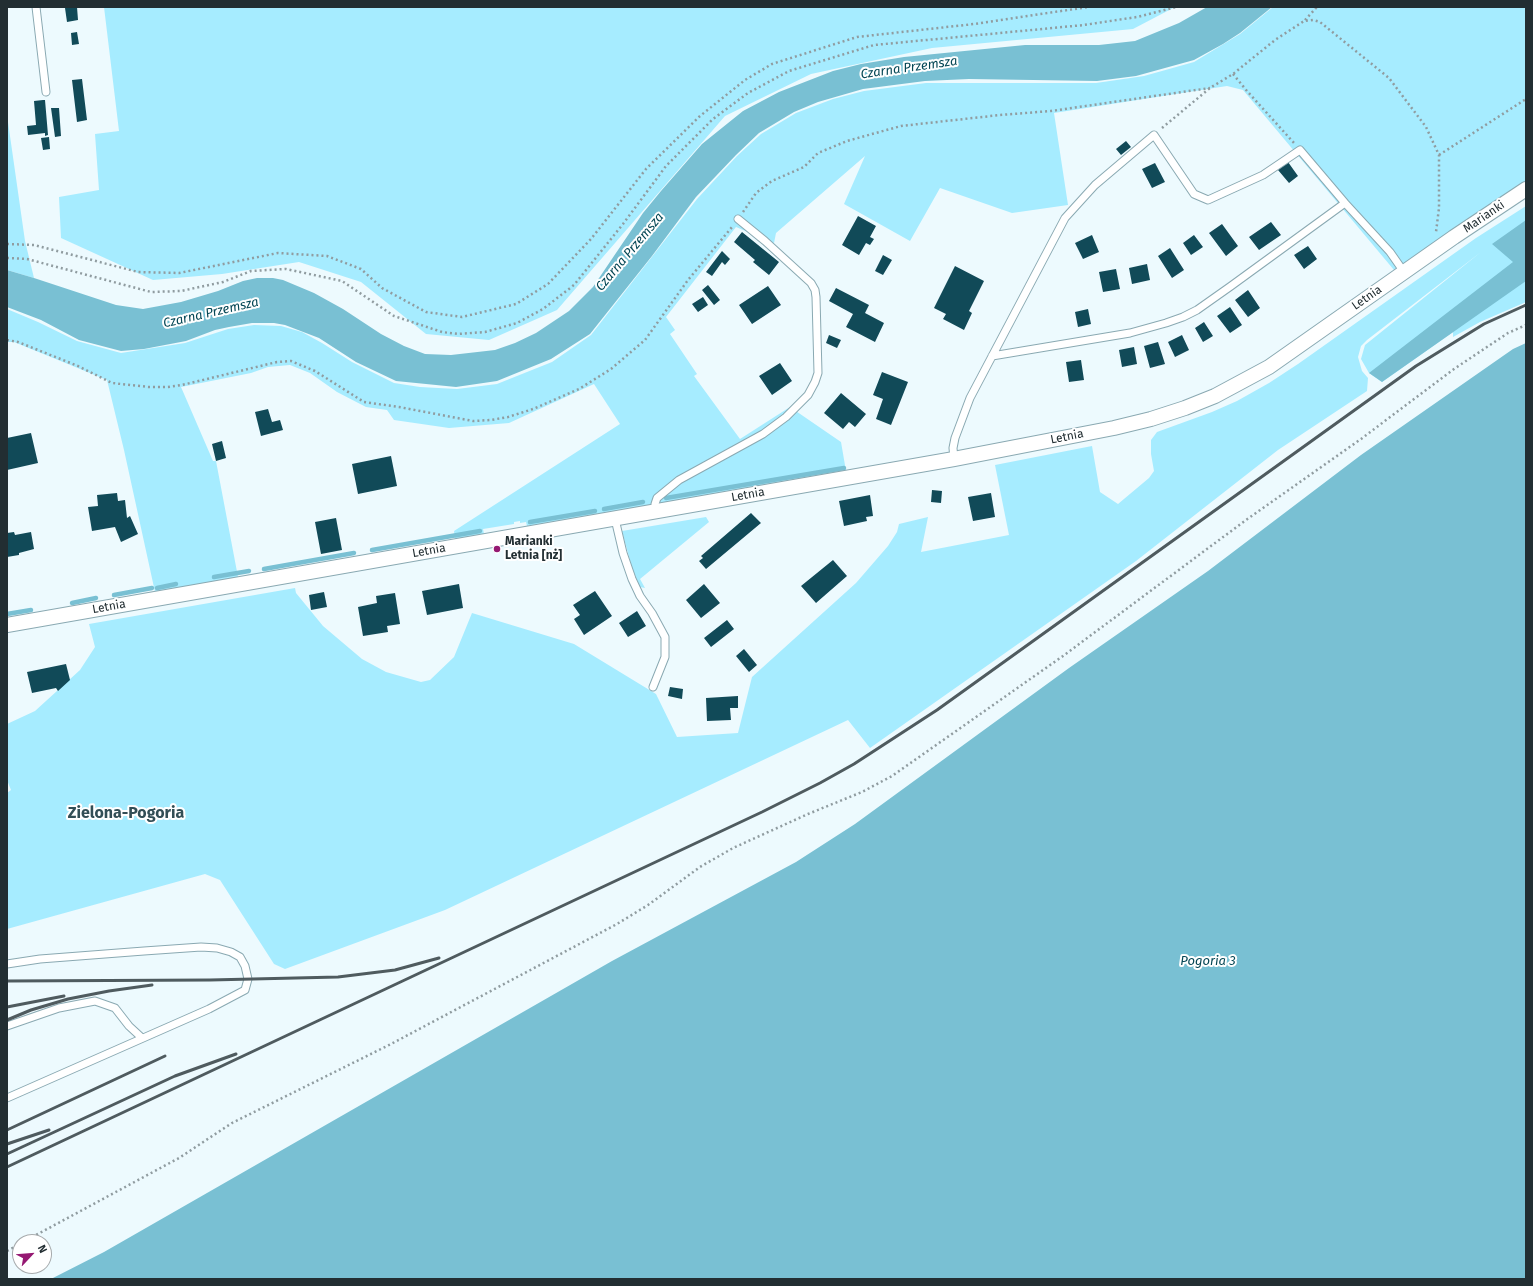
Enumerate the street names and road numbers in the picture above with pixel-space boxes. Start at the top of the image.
street label: Marianki [1461,198,1507,236]
street label: Letnia [1349,282,1385,314]
street label: Letnia [1049,427,1085,447]
street label: Letnia [730,485,766,505]
street label: Letnia [411,541,447,561]
street label: Letnia [91,597,127,617]

